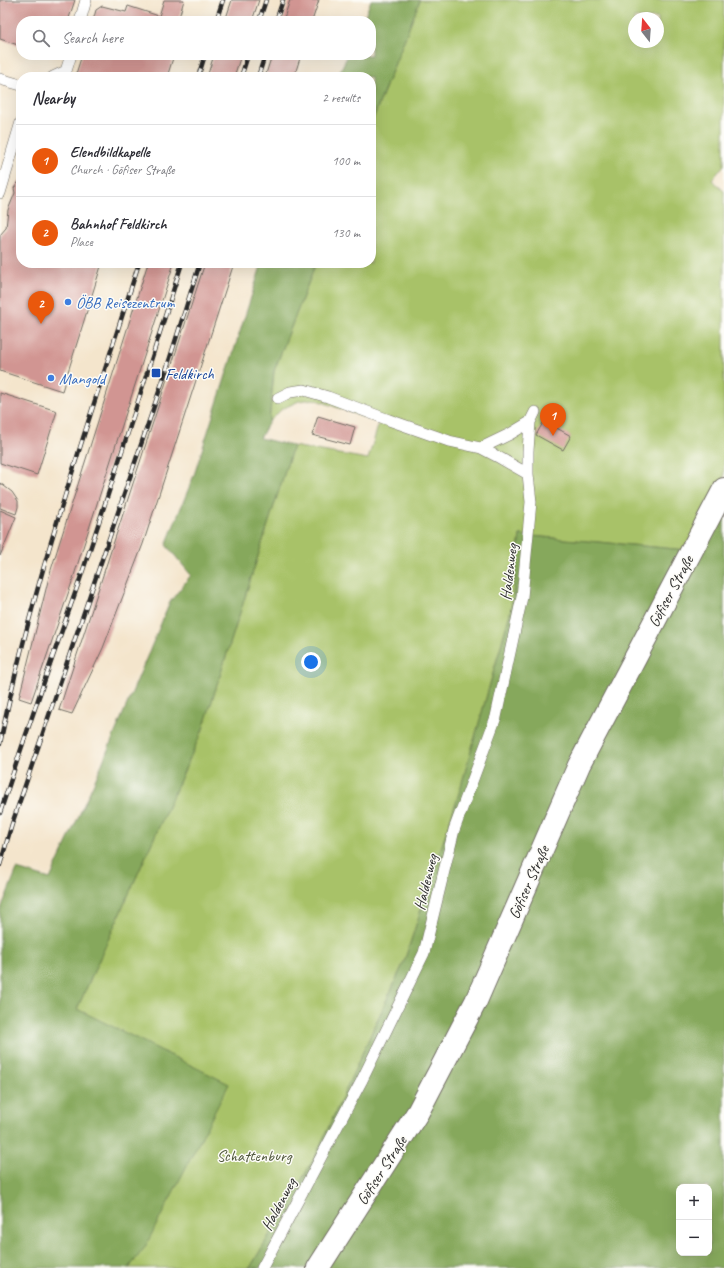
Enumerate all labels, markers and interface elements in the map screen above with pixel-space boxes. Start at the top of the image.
north arrow [628,12,664,48]
search box [16,16,376,60]
icon: search [30,27,52,49]
text: Search here [62,29,123,48]
text: Nearby [32,88,75,109]
text: 2 results [322,90,360,106]
text: Elendbildkapelle [70,143,150,162]
text: 1 [42,153,48,169]
text: 100 m [332,153,360,169]
text: Church · Göfiser Straße [70,162,175,178]
text: Bahnhof Feldkirch [70,215,167,234]
text: 2 [42,225,48,241]
text: 130 m [332,225,360,241]
text: Place [70,234,93,250]
pin: 2 [28,291,54,324]
place label: ÖBB Reisezentrum [76,293,175,313]
marker: ÖBB Reisezentrum [63,297,73,307]
place label: Feldkirch [165,364,215,384]
marker: Feldkirch [150,367,162,379]
place label: Mangold [59,369,108,389]
marker: Mangold [46,373,56,383]
pin: 1 [540,403,566,436]
street label: Haldenweg [496,542,523,601]
street label: Göfiser Straße [644,551,699,631]
your location [301,652,321,672]
street label: Göfiser Straße [504,841,555,922]
street label: Haldenweg [409,851,443,912]
street label: Göfiser Straße [352,1131,412,1209]
park label: Schattenburg [217,1146,293,1166]
street label: Haldenweg [257,1174,302,1234]
map controls [676,1184,712,1256]
button: + [676,1184,712,1220]
button: − [676,1220,712,1256]

